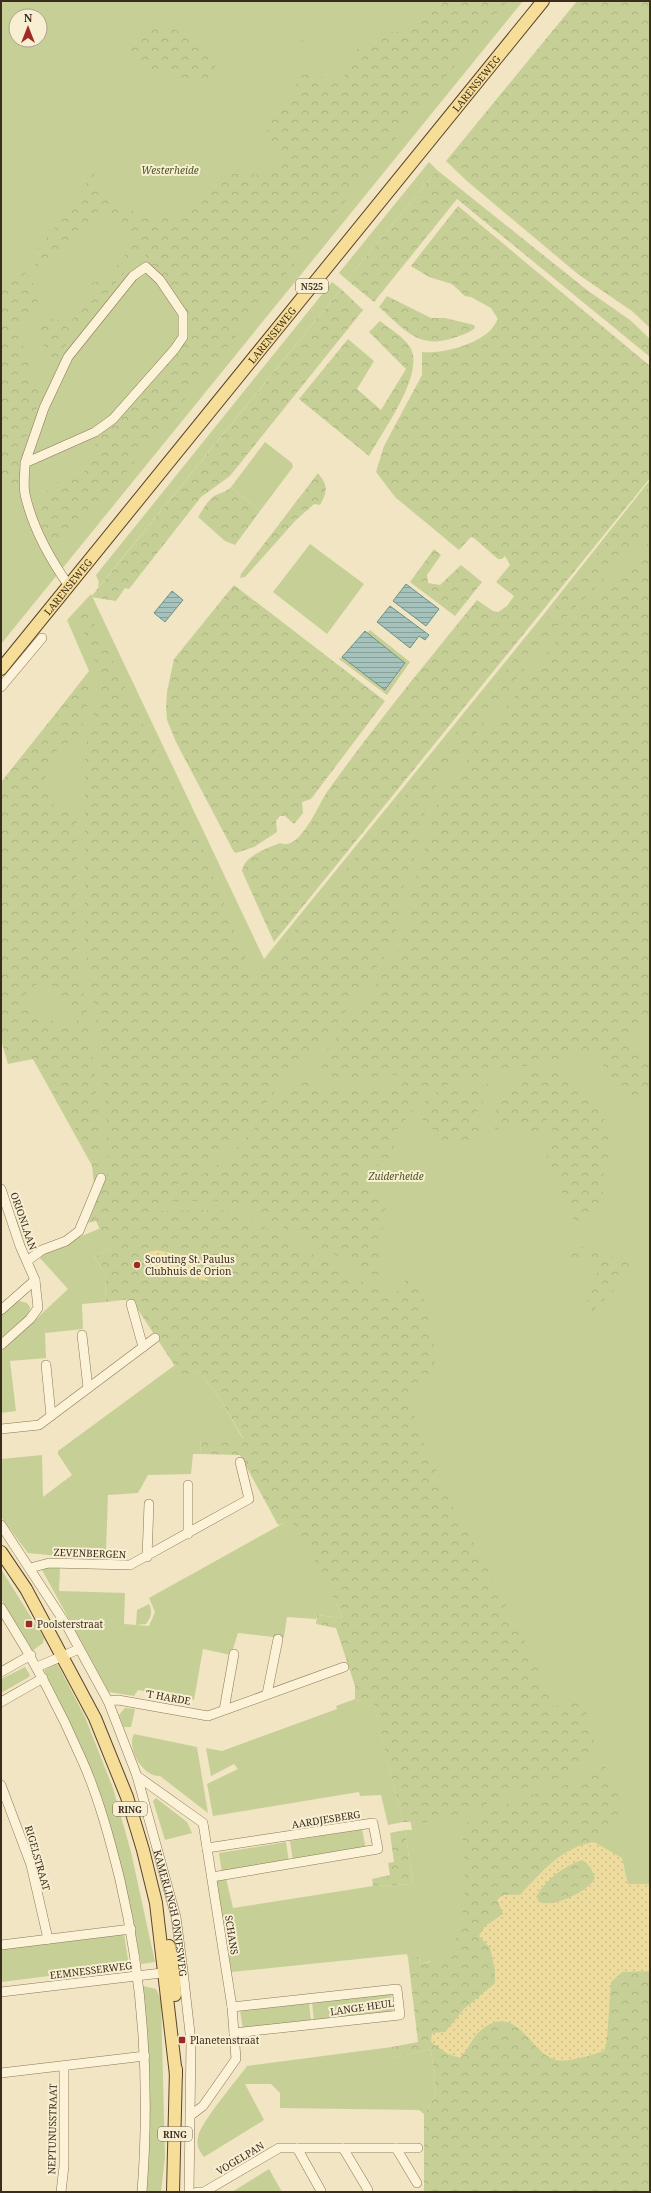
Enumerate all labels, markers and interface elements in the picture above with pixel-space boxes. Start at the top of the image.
north arrow [8,8,48,48]
text: N [24,10,33,25]
street label: LARENSEWEG [449,52,503,115]
park label: Westerheide [141,163,199,177]
road number: N525 [296,279,328,293]
street label: LARENSEWEG [245,304,299,366]
street label: LARENSEWEG [41,555,95,618]
park label: Zuiderheide [367,1169,424,1183]
street label: ORIONLAAN [8,1190,41,1252]
place label: Scouting St. Paulus Clubhuis de Orion [145,1252,235,1278]
marker: Scouting St. Paulus Clubhuis de Orion [132,1260,142,1270]
street label: ZEVENBERGEN [53,1545,127,1561]
place label: Poolsterstraat [37,1617,104,1631]
marker: Poolsterstraat [24,1619,34,1629]
street label: 'T HARDE [144,1686,192,1708]
road number: RING [113,1802,147,1816]
street label: AARDJESBERG [291,1807,361,1831]
street label: RIGELSTRAAT [22,1824,54,1892]
street label: KAMERLINGH ONNESWEG [151,1848,191,1977]
street label: SCHANS [222,1914,242,1956]
street label: EEMNESSERWEG [49,1958,133,1982]
street label: LANGE HEUL [329,1996,395,2018]
place label: Planetenstraat [190,2033,260,2047]
marker: Planetenstraat [177,2035,187,2045]
street label: NEPTUNUSSTRAAT [44,2083,60,2175]
road number: RING [158,2127,192,2141]
street label: VOGELPAN [213,2138,267,2178]

